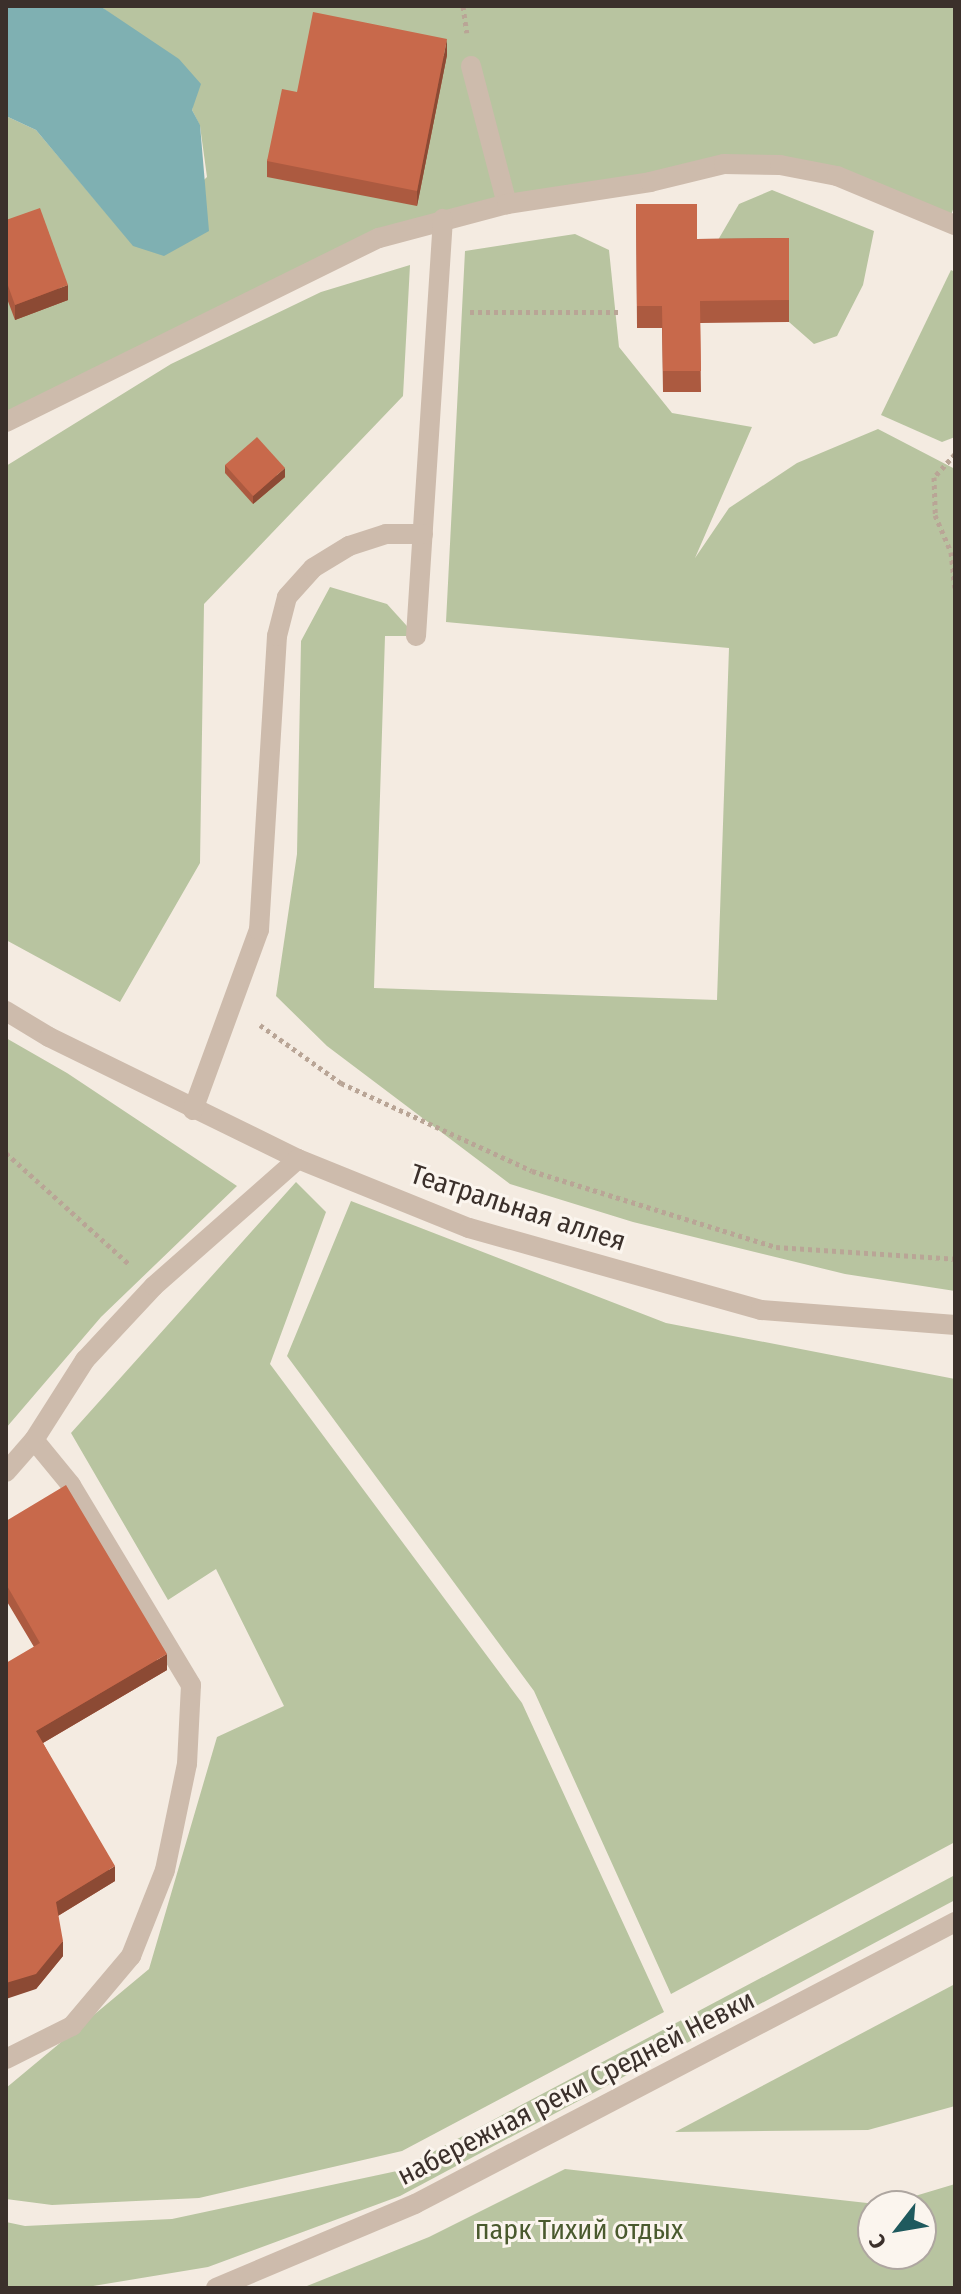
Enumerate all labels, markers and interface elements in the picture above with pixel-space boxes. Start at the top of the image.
street label: Театральная аллея [406,1157,630,1259]
street label: набережная реки Средней Невки [392,1983,760,2193]
north arrow [857,2190,937,2270]
park label: парк Тихий отдых [475,2213,683,2247]
text: С [863,2230,892,2253]

